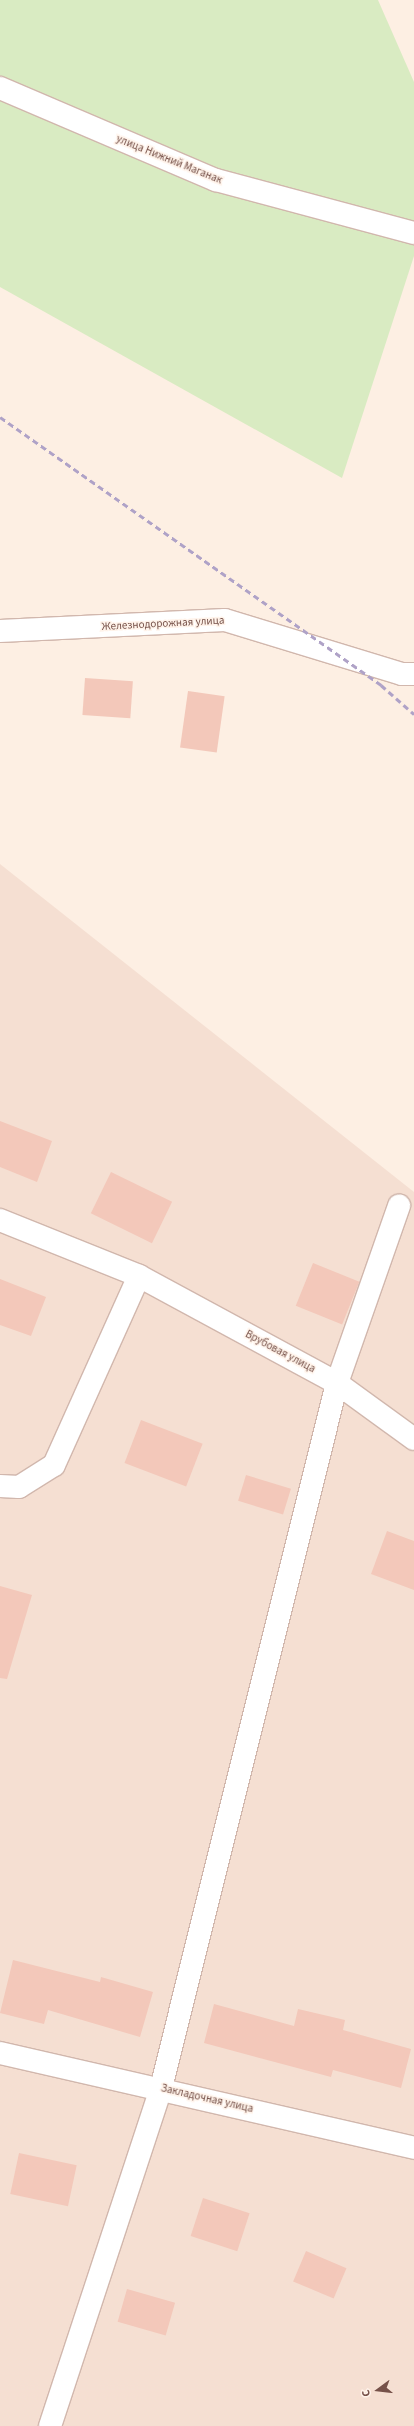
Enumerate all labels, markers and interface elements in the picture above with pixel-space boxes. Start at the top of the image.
street label: улица Нижний Маганак [114,133,224,187]
street label: Железнодорожная улица [101,614,225,634]
street label: Врубовая улица [243,1328,317,1376]
street label: Закладочная улица [160,2082,254,2116]
north arrow [358,2370,398,2410]
text: С [358,2388,374,2398]

